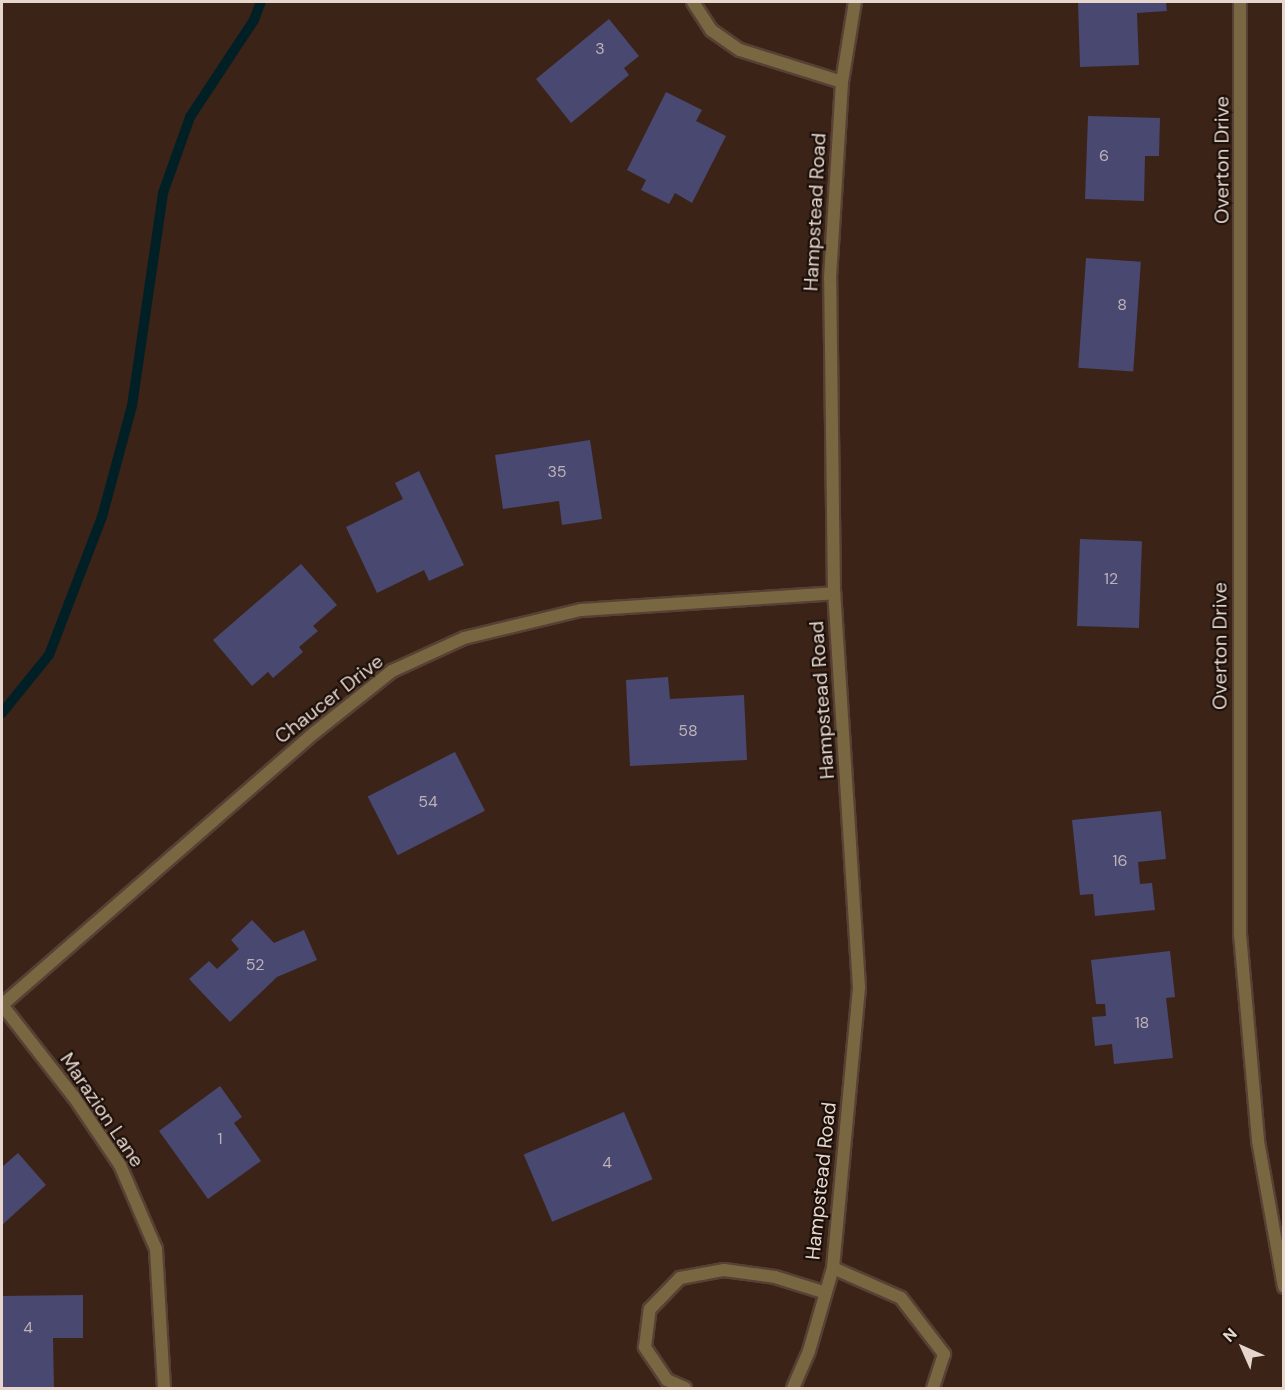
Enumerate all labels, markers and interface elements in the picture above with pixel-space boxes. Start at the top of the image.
house number: 3 [595,39,605,59]
street label: Overton Drive [1210,96,1234,224]
street label: Hampstead Road [799,132,831,292]
house number: 6 [1099,146,1109,166]
house number: 8 [1117,295,1127,315]
house number: 35 [547,462,567,482]
house number: 12 [1104,569,1118,589]
street label: Overton Drive [1208,582,1232,710]
street label: Hampstead Road [804,620,840,780]
street label: Chaucer Drive [270,649,388,749]
house number: 58 [678,721,698,741]
house number: 54 [418,792,438,812]
house number: 16 [1112,851,1128,871]
house number: 52 [246,955,264,975]
house number: 18 [1135,1013,1149,1033]
street label: Marazion Lane [55,1048,149,1172]
street label: Hampstead Road [801,1101,841,1261]
house number: 1 [218,1129,222,1149]
house number: 4 [602,1153,612,1173]
house number: 4 [23,1318,33,1338]
north arrow [1213,1318,1273,1378]
text: N [1218,1323,1241,1346]

